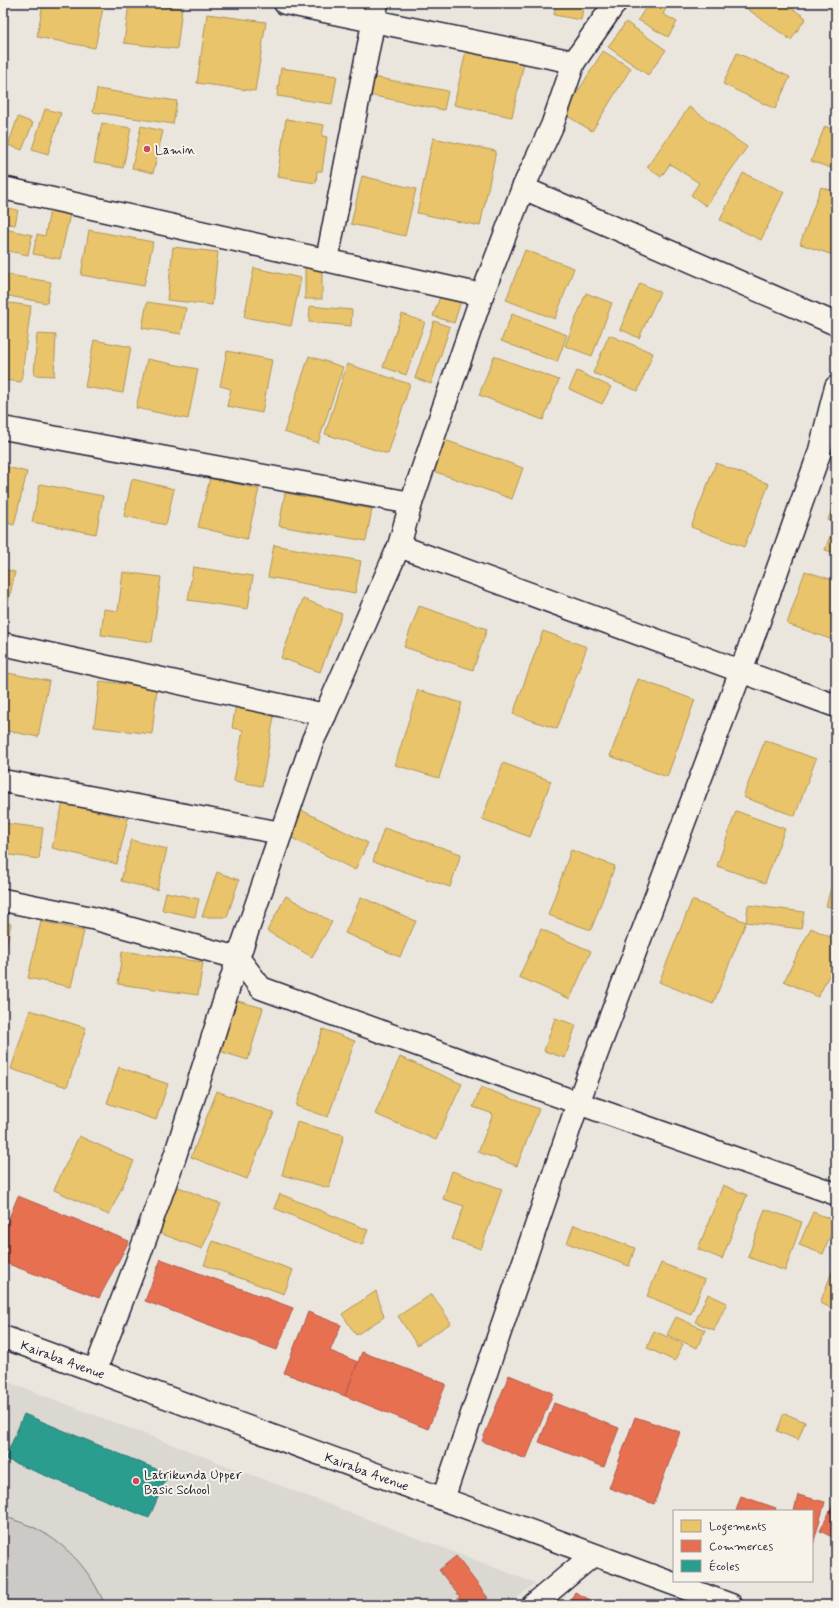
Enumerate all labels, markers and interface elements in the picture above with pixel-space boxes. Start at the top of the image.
place label: Lamin [155,142,195,159]
marker: Lamin [142,144,152,154]
street label: Kairaba Avenue [18,1337,107,1384]
street label: Kairaba Avenue [322,1449,411,1496]
place label: Latrikunda Upper Basic School [144,1467,243,1499]
marker: Latrikunda Upper Basic School [131,1476,141,1486]
legend [673,1510,813,1582]
text: Logements [709,1519,766,1536]
text: Commerces [709,1539,774,1555]
text: Écoles [709,1559,740,1575]

